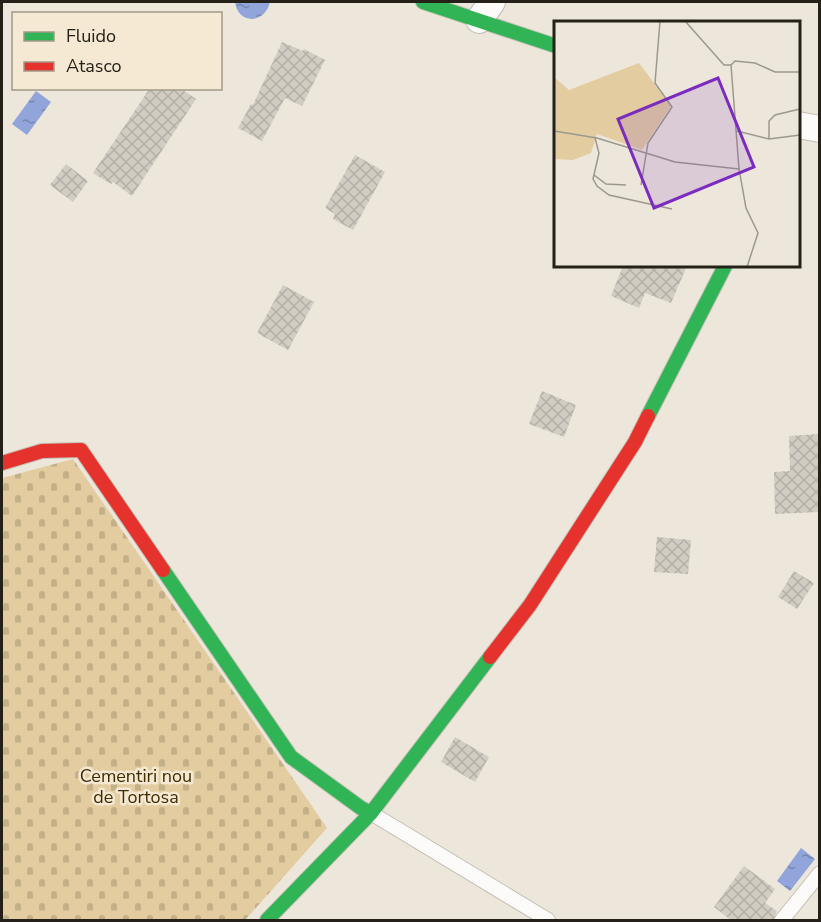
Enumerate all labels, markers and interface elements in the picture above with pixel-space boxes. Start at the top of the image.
legend [12,12,222,90]
inset map [554,21,800,267]
text: Fluido [66,24,116,48]
text: Atasco [66,54,122,78]
park label: Cementiri nou de Tortosa [80,764,192,809]

